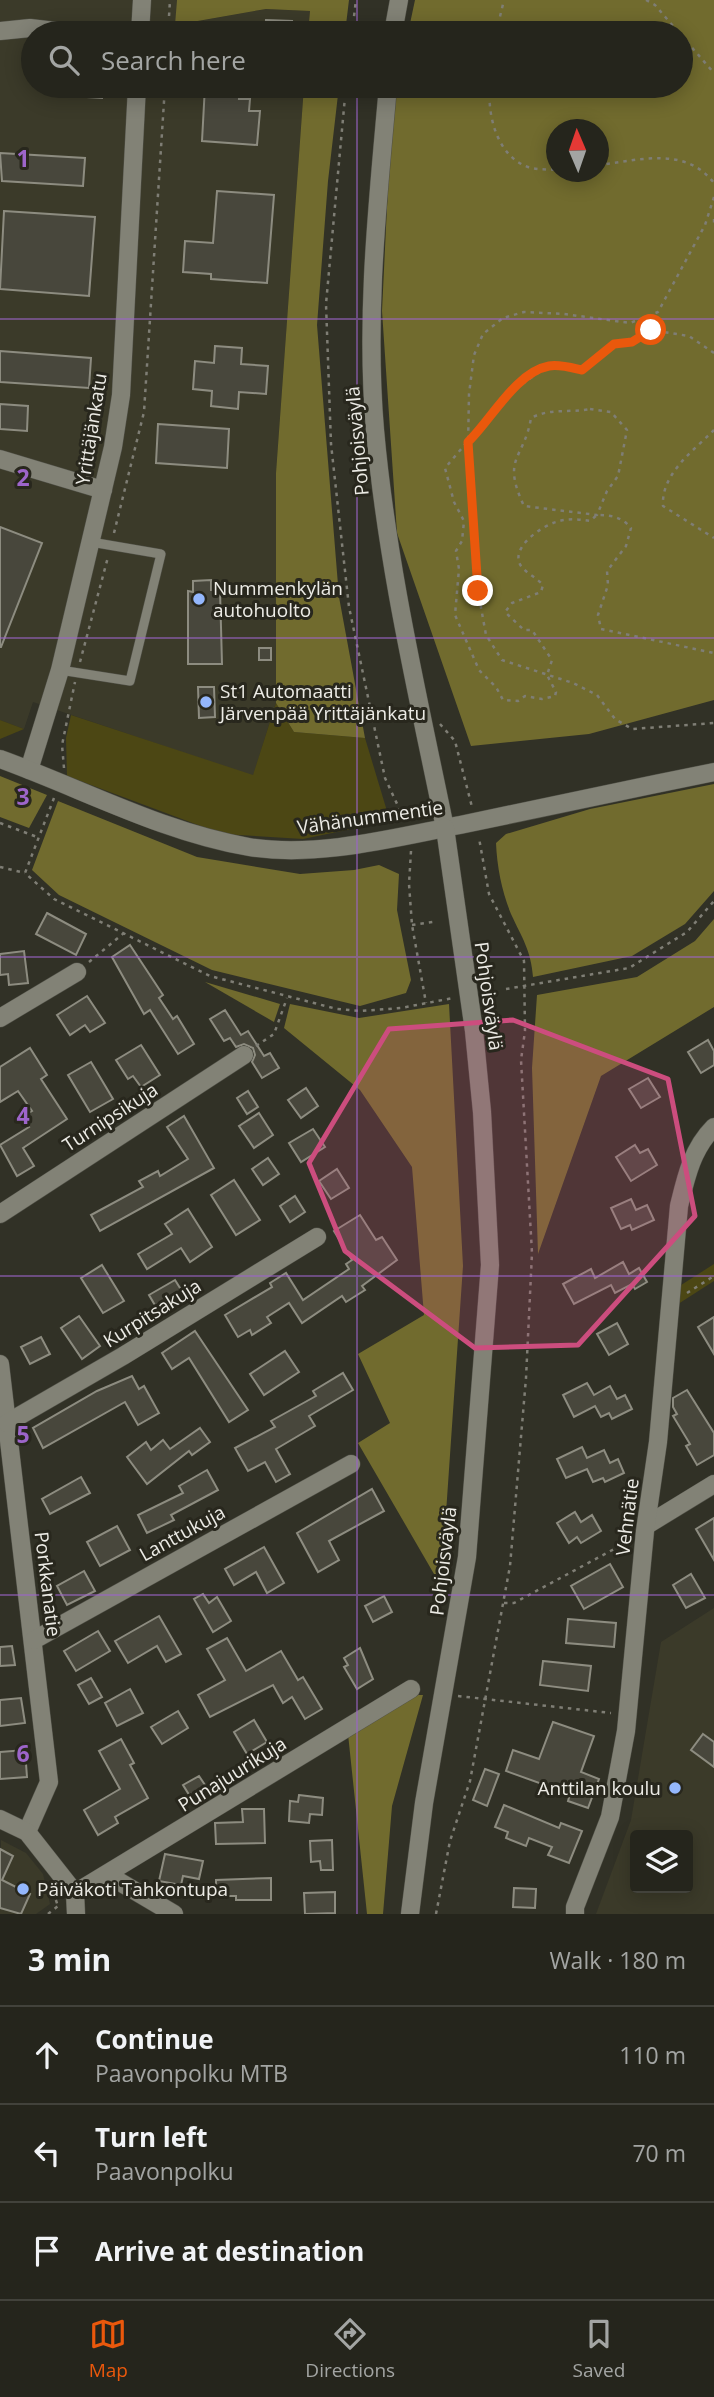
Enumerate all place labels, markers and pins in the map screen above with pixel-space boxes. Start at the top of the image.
place label: Nummenkylän autohuolto [213,575,343,623]
marker: Nummenkylän autohuolto [191,591,207,607]
place label: St1 Automaatti Järvenpää Yrittäjänkatu [218,678,426,726]
marker: St1 Automaatti Järvenpää Yrittäjänkatu [198,694,214,710]
place label: Anttilan koulu [538,1775,661,1801]
marker: Anttilan koulu [667,1780,683,1796]
place label: Päiväkoti Tahkontupa [37,1876,228,1902]
marker: Päiväkoti Tahkontupa [15,1881,31,1897]

